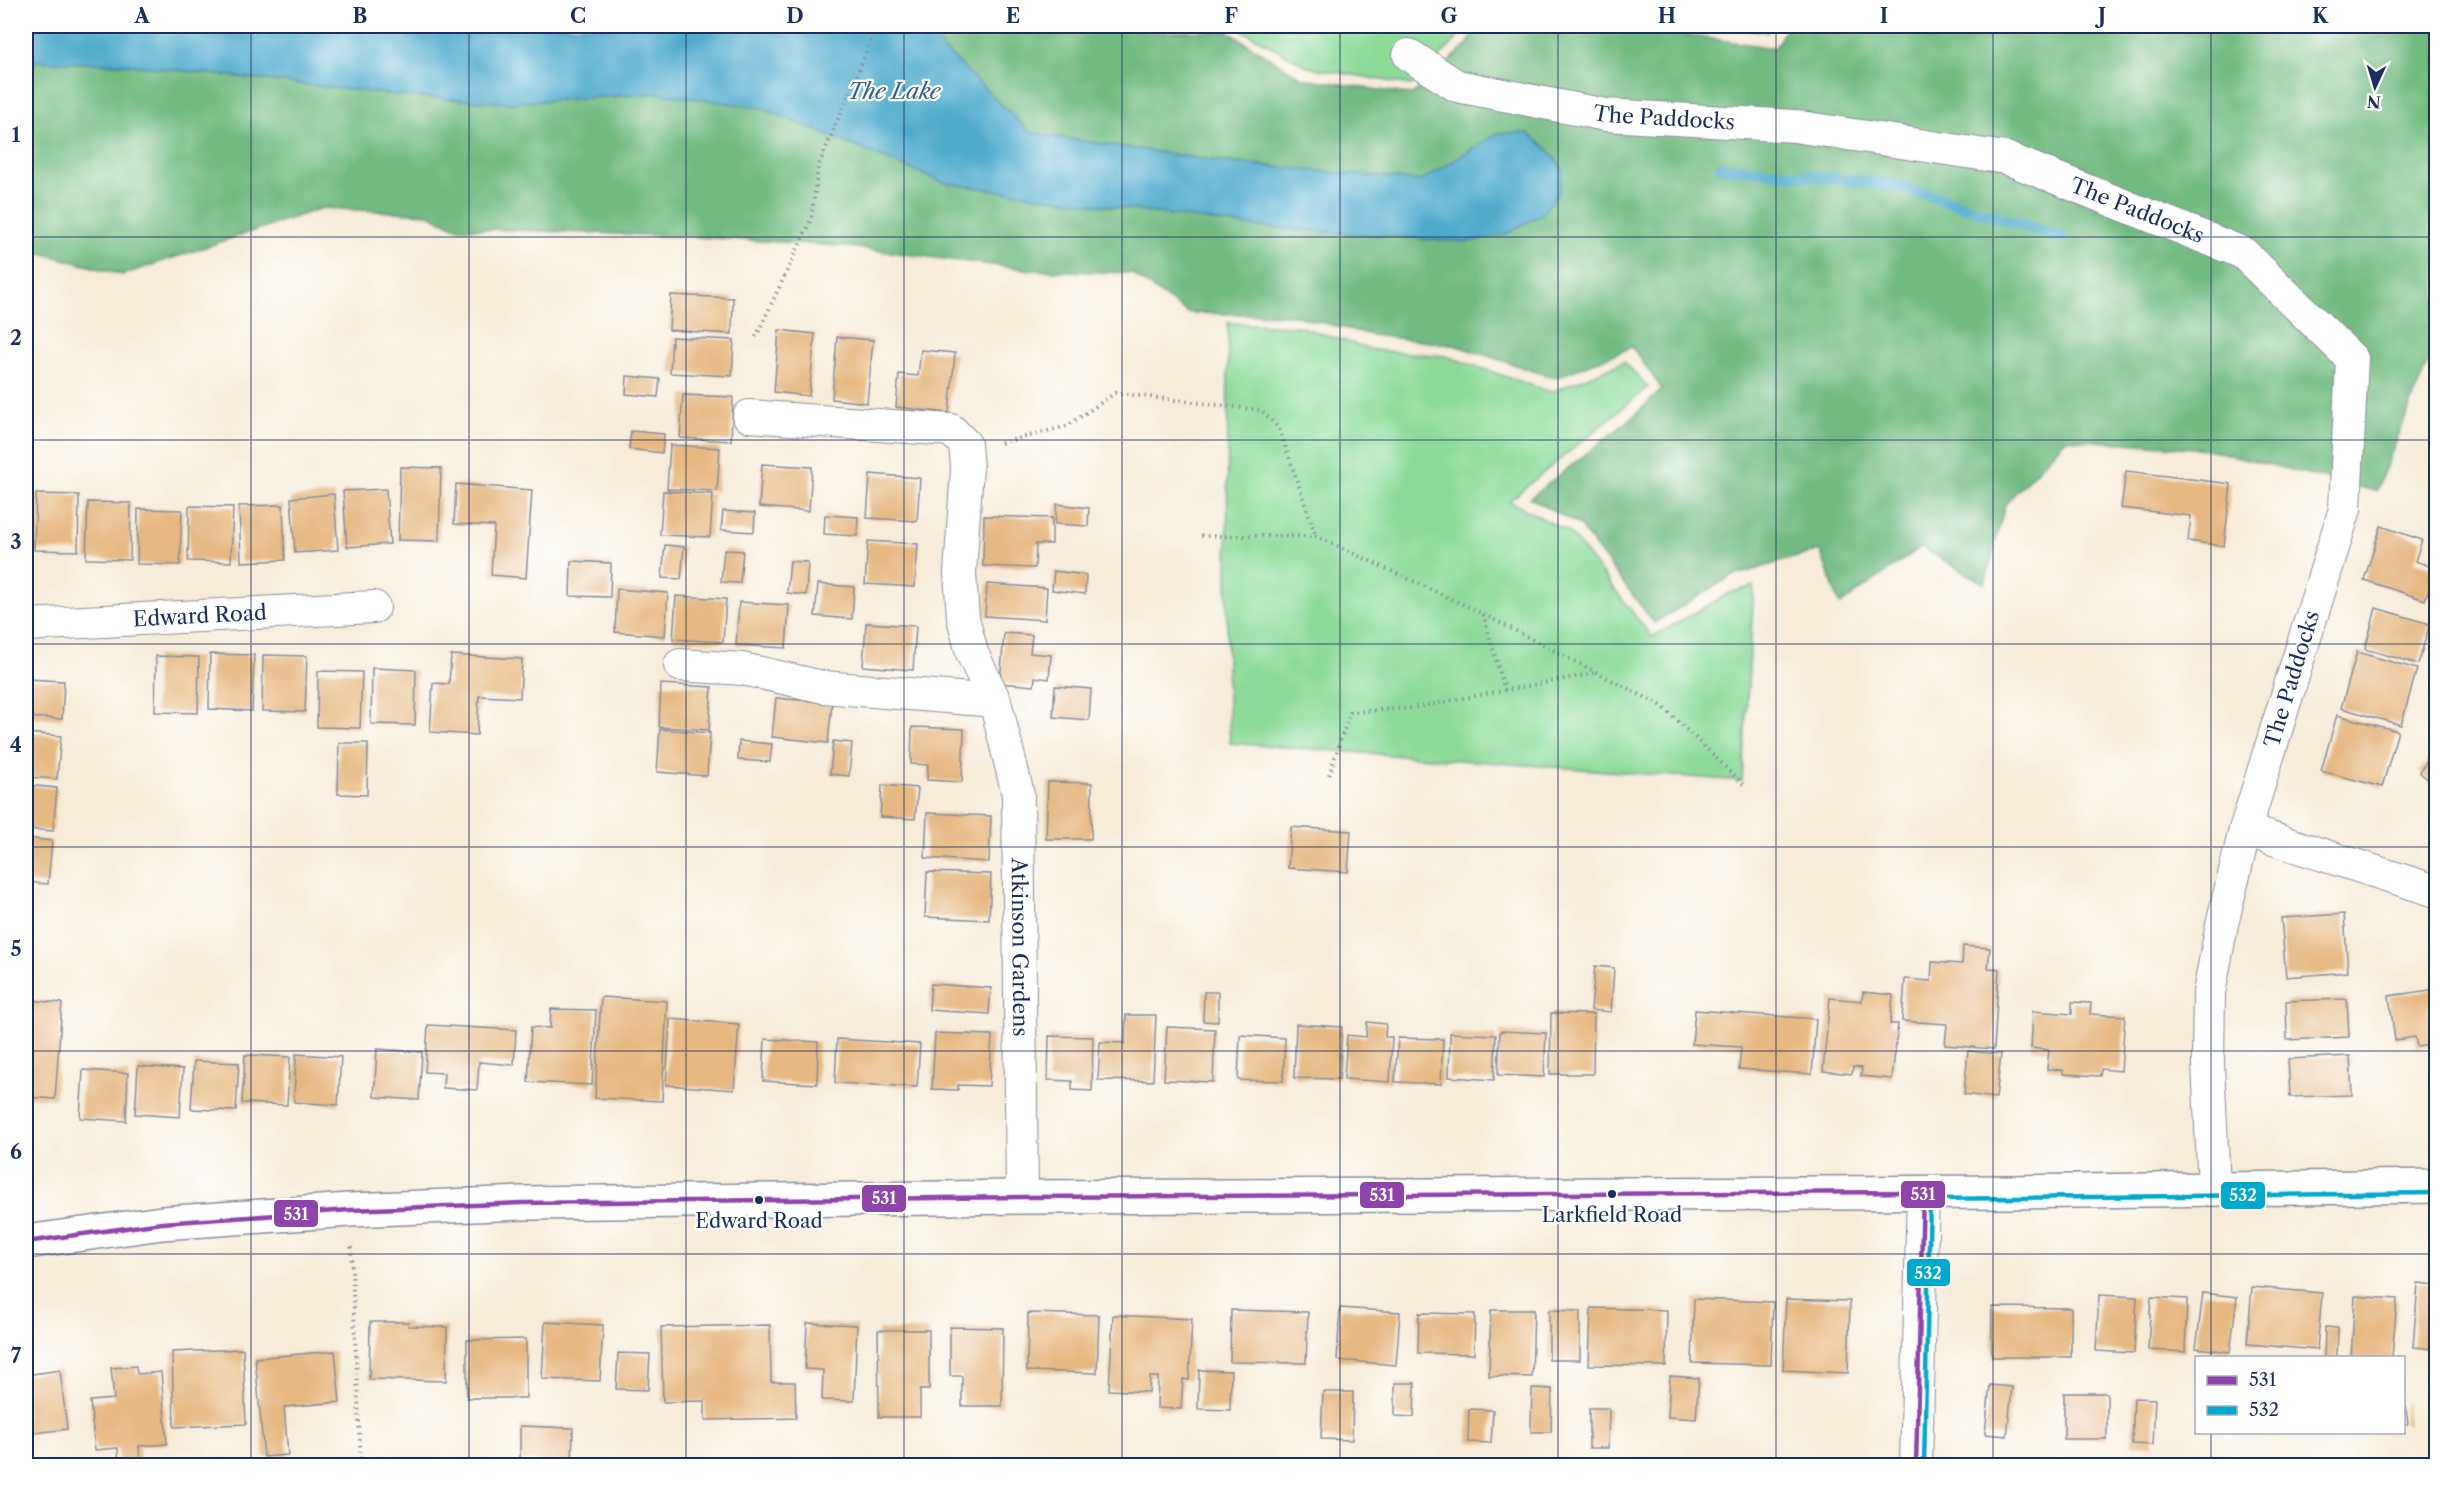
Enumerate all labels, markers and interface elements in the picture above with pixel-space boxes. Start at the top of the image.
text: A [133,4,150,28]
text: B [353,4,368,28]
text: C [570,4,586,28]
text: D [786,4,804,28]
text: E [1006,4,1020,28]
text: F [1224,4,1238,28]
text: G [1441,4,1458,28]
text: H [1658,4,1676,28]
text: I [1880,4,1888,28]
text: J [2094,4,2106,28]
text: K [2312,4,2329,28]
north arrow [2345,57,2405,117]
water label: The Lake [848,78,942,105]
text: N [2366,91,2382,112]
street label: The Paddocks [1591,100,1735,135]
text: 1 [12,123,21,147]
street label: The Paddocks [2067,172,2208,248]
text: 2 [10,326,22,350]
text: 3 [10,530,22,554]
street label: Edward Road [132,600,267,631]
street label: The Paddocks [2259,607,2324,750]
text: 4 [10,733,22,757]
street label: Atkinson Gardens [1007,857,1033,1037]
text: 5 [10,937,22,961]
text: 6 [10,1140,22,1164]
line badge: 531 [1900,1180,1946,1209]
line badge: 531 [1359,1181,1405,1209]
line badge: 532 [2220,1181,2266,1210]
line badge: 531 [861,1184,907,1213]
text: 531 [1910,1184,1936,1204]
text: 531 [1369,1185,1395,1205]
text: 532 [2229,1185,2257,1205]
text: 531 [871,1188,897,1208]
marker: Larkfield Road [1606,1188,1618,1200]
marker: Edward Road [753,1194,765,1206]
line badge: 531 [273,1199,319,1228]
place label: Larkfield Road [1542,1203,1682,1227]
text: 531 [283,1204,309,1224]
place label: Edward Road [695,1209,823,1233]
line badge: 532 [1906,1258,1951,1287]
text: 532 [1914,1263,1942,1283]
text: 7 [11,1344,22,1368]
legend [2195,1356,2405,1434]
text: 531 [2249,1369,2277,1391]
text: 532 [2249,1399,2279,1421]

